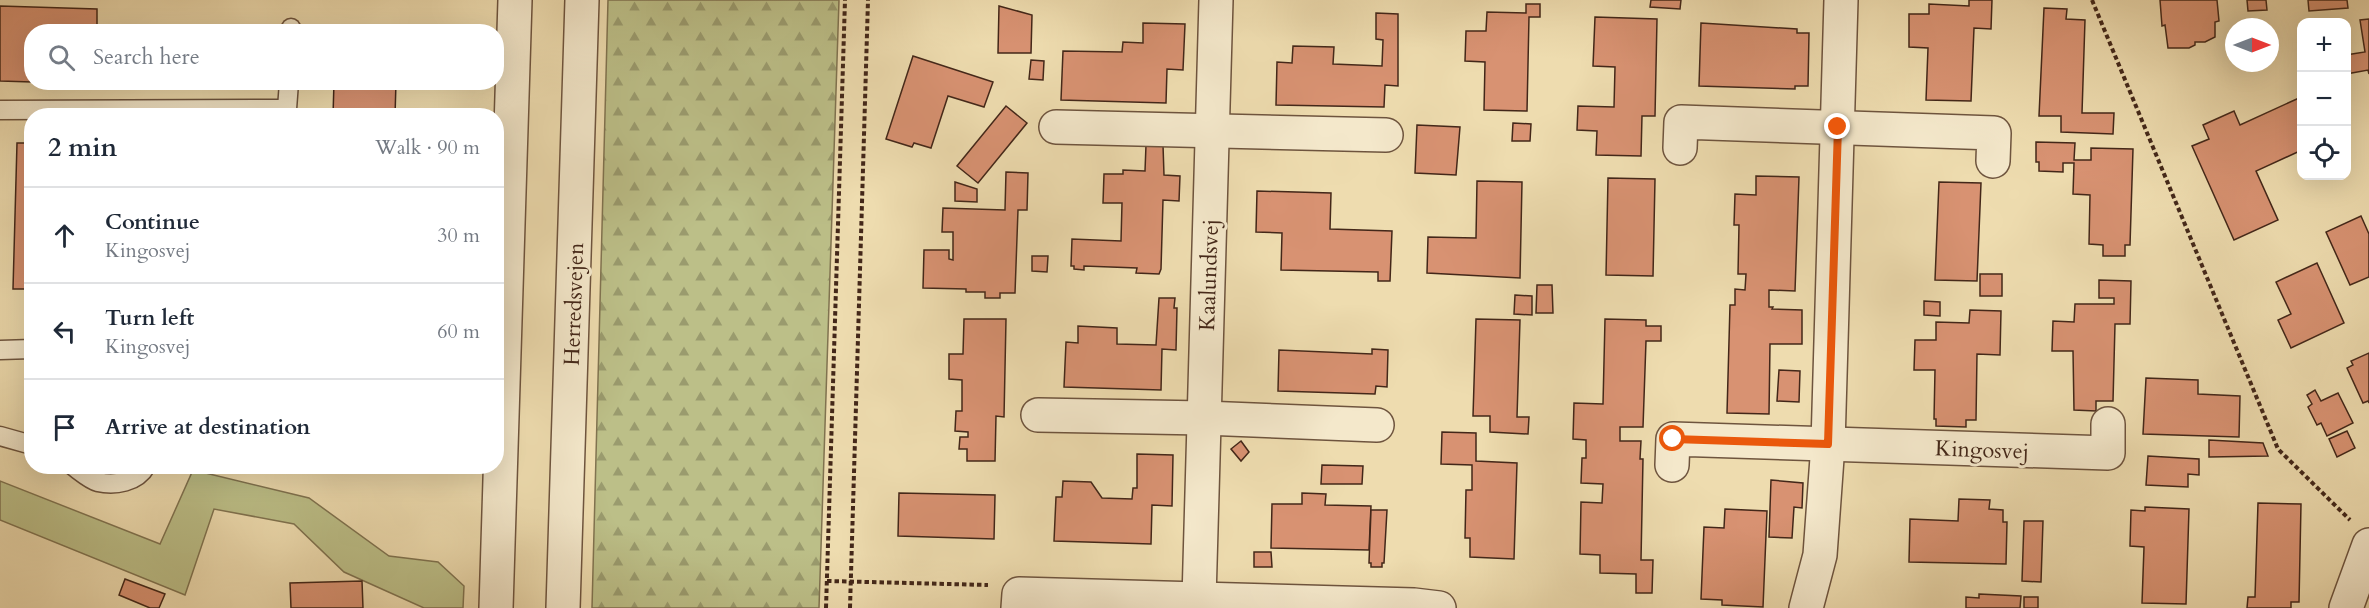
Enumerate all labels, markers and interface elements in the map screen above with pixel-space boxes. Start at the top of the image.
north arrow [2225,18,2279,72]
map controls [2297,18,2351,180]
button: + [2297,18,2351,72]
search box [24,24,504,90]
icon: search [45,41,78,74]
text: Search here [93,42,200,72]
button: − [2297,72,2351,126]
route end [1824,113,1850,139]
button: locate [2297,126,2351,180]
text: 2 min [48,130,117,165]
text: Walk · 90 m [375,134,480,161]
text: Continue [105,207,200,237]
icon: ahead [48,219,81,252]
street label: Kaalundsvej [1192,219,1226,332]
text: 30 m [437,222,480,249]
text: Kingosvej [105,237,190,264]
street label: Herredsvejen [557,241,591,366]
text: Turn left [105,303,194,333]
icon: left [48,315,81,348]
text: 60 m [437,318,480,345]
text: Kingosvej [105,333,190,360]
icon: arrive [48,411,81,444]
text: Arrive at destination [105,412,310,442]
route start [1659,425,1685,451]
street label: Kingosvej [1934,433,2029,467]

